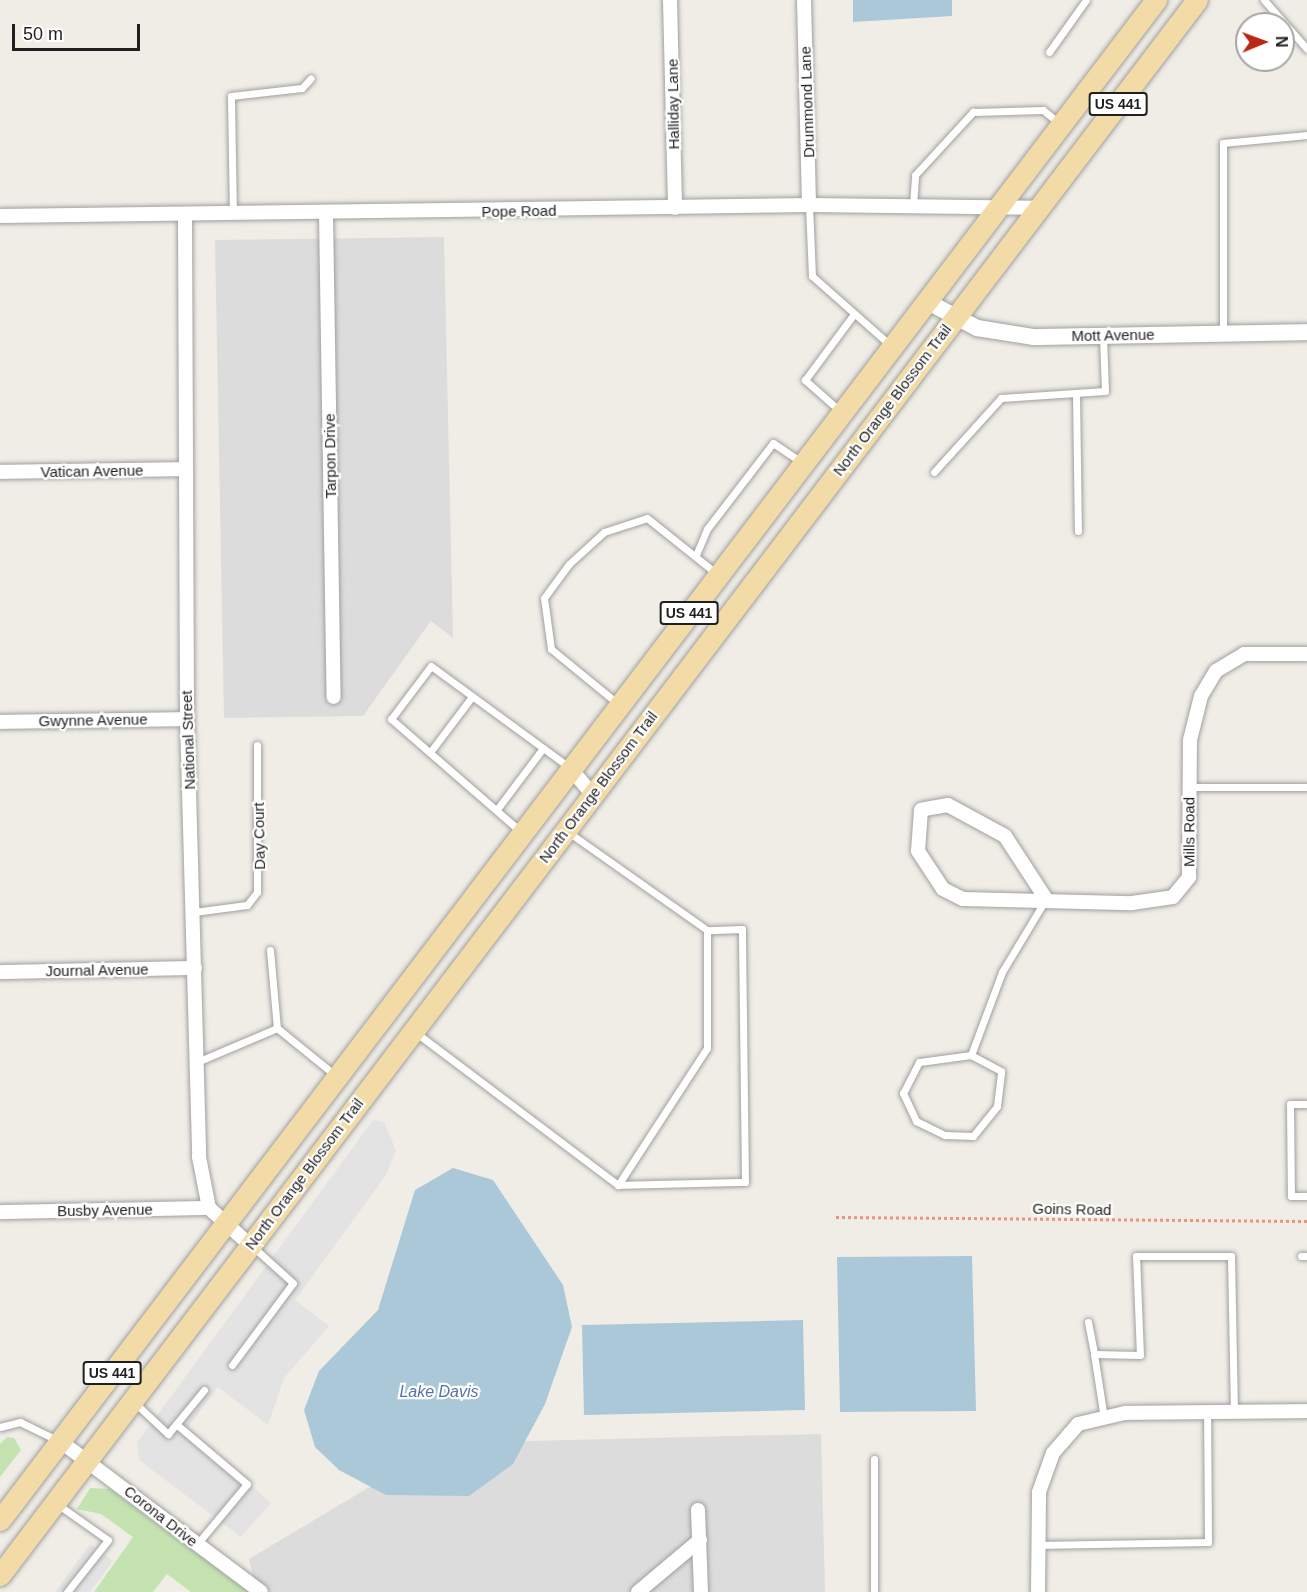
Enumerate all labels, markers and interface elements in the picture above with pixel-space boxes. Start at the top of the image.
scale bar [15,12,142,50]
north arrow [1235,12,1295,72]
text: 50 m [23,24,63,44]
text: N [1273,36,1290,48]
street label: Drummond Lane [796,46,818,158]
street label: Halliday Lane [663,58,683,150]
road number: US 441 [1088,93,1148,115]
street label: Pope Road [481,201,557,221]
street label: North Orange Blossom Trail [829,321,955,479]
street label: Mott Avenue [1071,325,1155,345]
street label: Tarpon Drive [320,413,340,499]
street label: Vatican Avenue [40,461,144,481]
road number: US 441 [659,602,719,624]
street label: National Street [177,690,199,790]
street label: North Orange Blossom Trail [535,708,661,866]
street label: Gwynne Avenue [38,710,148,730]
street label: Mills Road [1180,797,1198,867]
street label: Day Court [249,802,269,870]
street label: Journal Avenue [45,960,149,980]
street label: North Orange Blossom Trail [241,1095,367,1253]
street label: Goins Road [1032,1199,1112,1219]
street label: Busby Avenue [57,1200,153,1220]
road number: US 441 [82,1362,142,1384]
water label: Lake Davis [399,1382,479,1402]
street label: Corona Drive [121,1482,201,1550]

